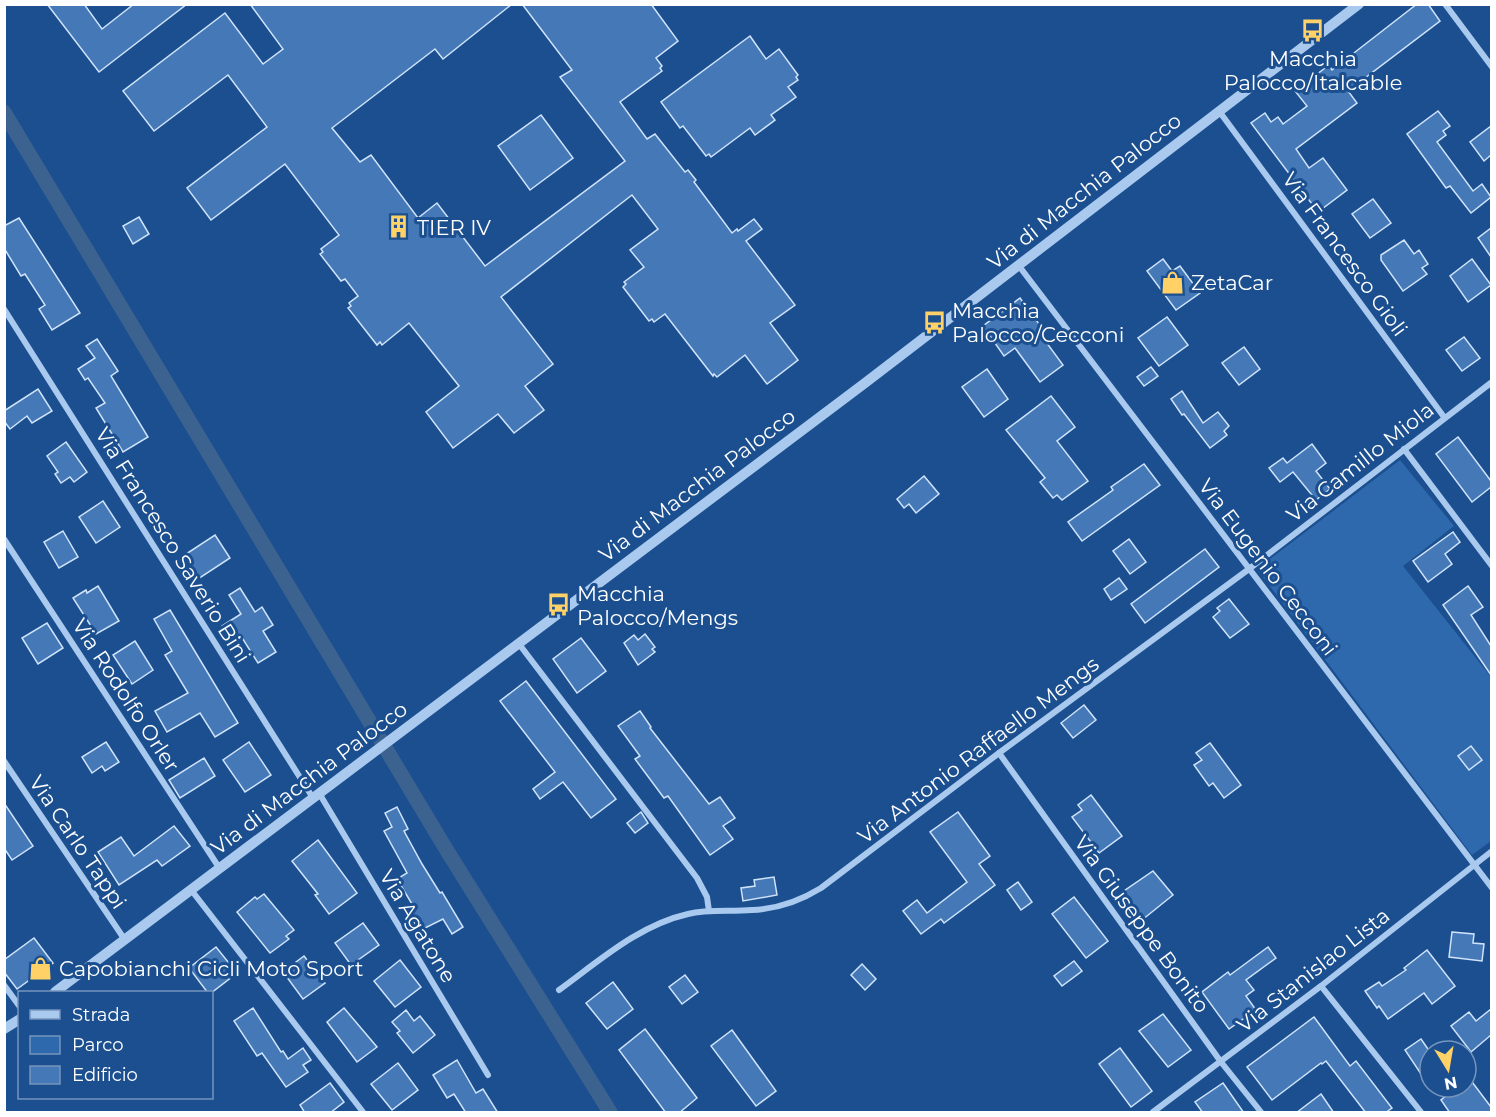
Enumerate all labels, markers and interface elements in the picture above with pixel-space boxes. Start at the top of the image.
bus stop icon: Macchia Palocco/Italcable [1300,17,1326,43]
place label: Macchia Palocco/Italcable [1224,46,1402,95]
street label: Via di Macchia Palocco [982,108,1186,274]
street label: Via Francesco Gioli [1277,167,1413,341]
building icon: TIER IV [386,214,412,240]
place label: TIER IV [417,215,491,240]
shop icon: ZetaCar [1160,269,1186,295]
place label: ZetaCar [1191,270,1273,295]
place label: Macchia Palocco/Cecconi [952,298,1124,347]
bus stop icon: Macchia Palocco/Cecconi [921,309,947,335]
street label: Via Camillo Miola [1281,397,1439,527]
street label: Via di Macchia Palocco [594,403,800,567]
street label: Via Francesco Saverio Bini [90,423,256,667]
street label: Via Eugenio Cecconi [1193,474,1343,660]
place label: Macchia Palocco/Mengs [577,581,738,630]
bus stop icon: Macchia Palocco/Mengs [546,592,572,618]
street label: Via Rodolfo Orler [67,614,185,776]
street label: Via Antonio Raffaello Mengs [853,651,1103,849]
street label: Via di Macchia Palocco [206,696,412,860]
street label: Via Carlo Tappi [24,771,132,913]
street label: Via Giuseppe Bonito [1069,830,1215,1018]
street label: Via Agatone [374,865,462,987]
street label: Via Stanislao Lista [1232,903,1394,1037]
shop icon: Capobianchi Cicli Moto Sport [28,955,54,981]
place label: Capobianchi Cicli Moto Sport [59,956,364,981]
legend [18,991,213,1099]
text: Strada [72,1004,130,1026]
text: Parco [72,1034,124,1056]
north arrow [1418,1039,1478,1099]
text: Edificio [72,1064,138,1086]
text: N [1443,1073,1459,1094]

